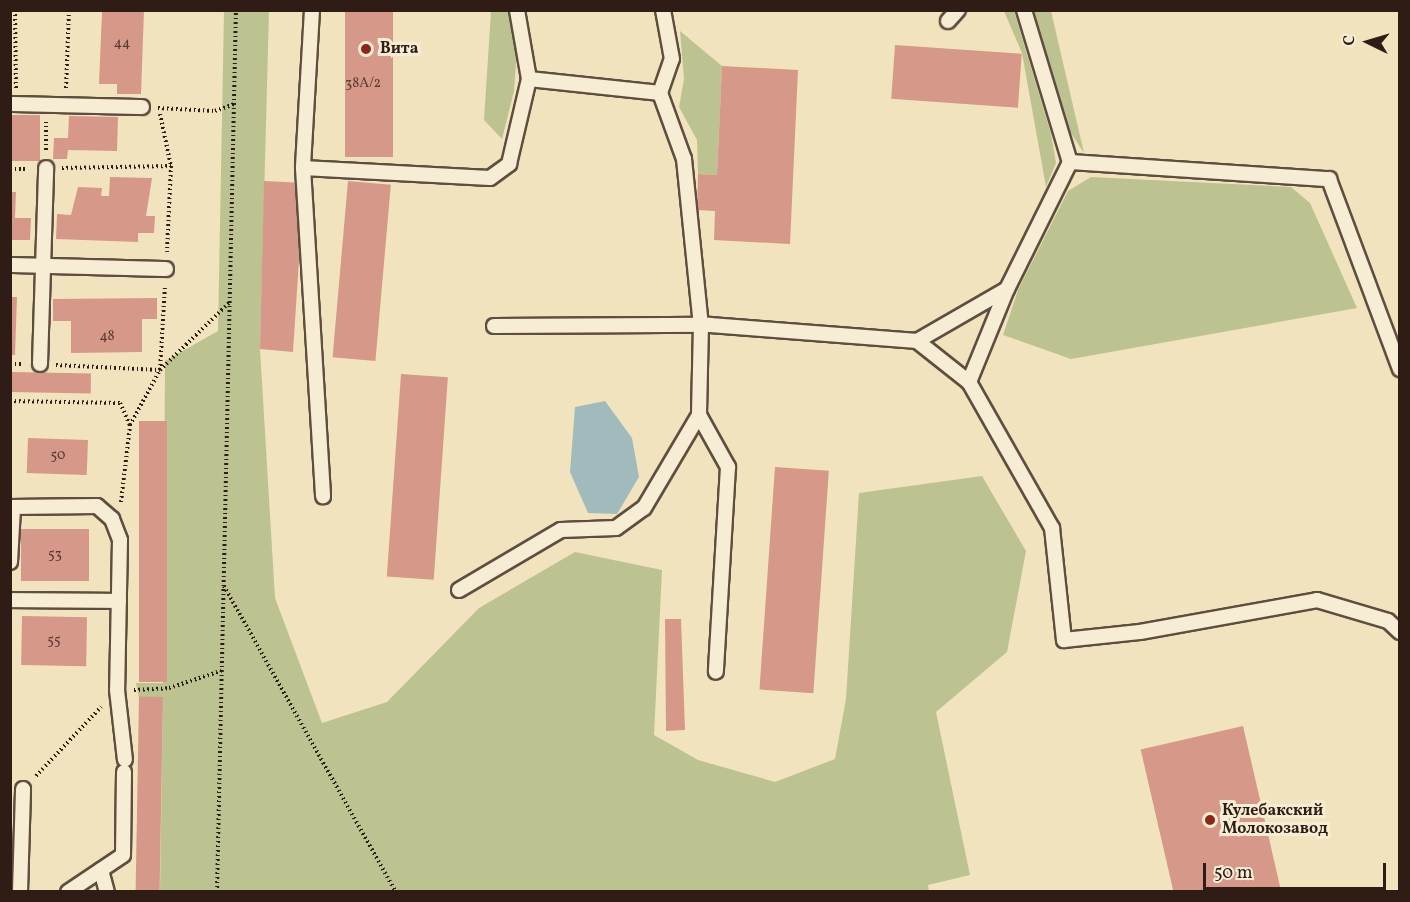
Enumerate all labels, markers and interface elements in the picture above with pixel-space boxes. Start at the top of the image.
north arrow [1338,12,1398,72]
text: С [1339,34,1361,47]
house number: 44 [114,36,130,52]
place label: Вита [380,39,418,59]
marker: Вита [357,40,375,58]
house number: 38А/2 [345,76,381,92]
house number: 48 [99,329,115,345]
house number: 50 [51,448,65,464]
house number: 53 [48,547,62,563]
house number: 55 [47,633,61,649]
place label: Кулебакский Молокозавод [1222,801,1328,839]
marker: Кулебакский Молокозавод [1203,813,1217,827]
scale bar [1206,851,1389,889]
text: 50 m [1214,861,1253,886]

